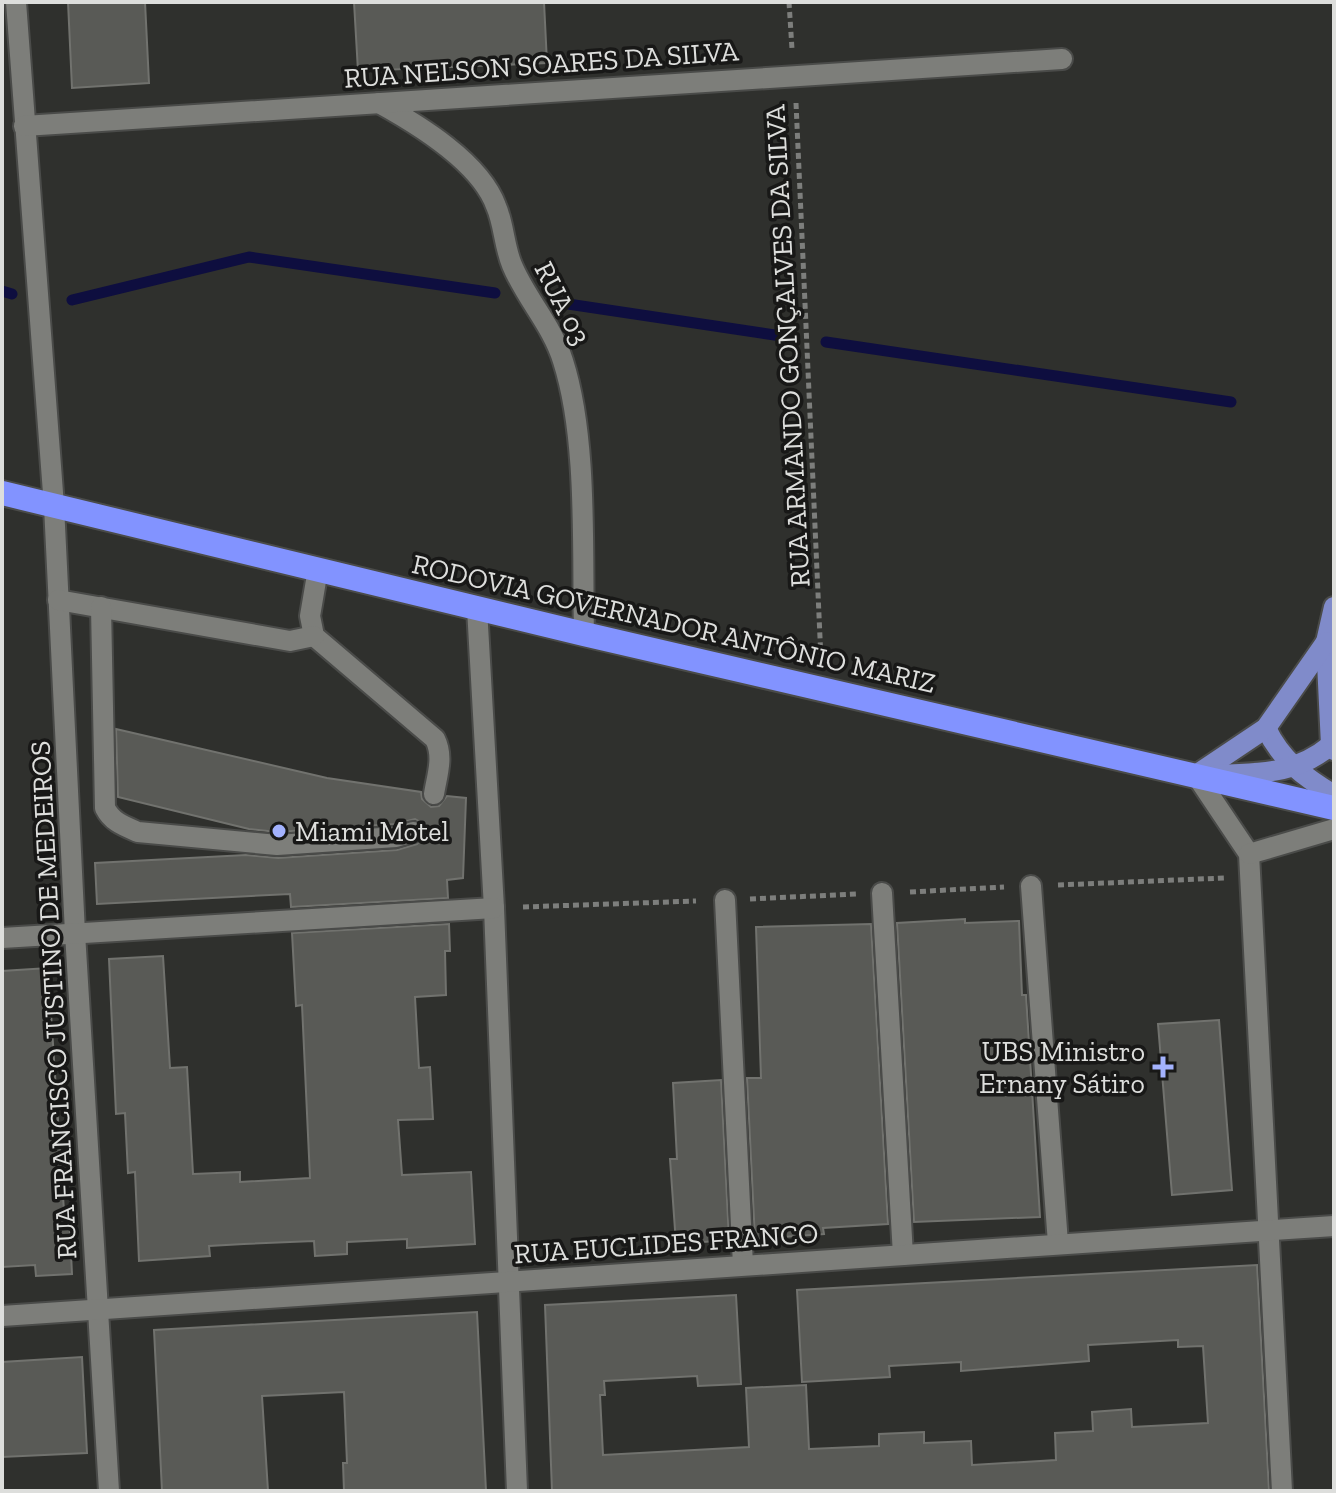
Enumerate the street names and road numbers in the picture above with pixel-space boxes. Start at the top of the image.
street label: RUA NELSON SOARES DA SILVA [343,34,740,95]
street label: RUA ARMANDO GONÇALVES DA SILVA [758,103,817,588]
street label: RUA 03 [528,256,598,350]
street label: RODOVIA GOVERNADOR ANTÔNIO MARIZ [409,547,939,700]
street label: RUA FRANCISCO JUSTINO DE MEDEIROS [23,740,84,1260]
street label: RUA EUCLIDES FRANCO [513,1216,819,1271]

